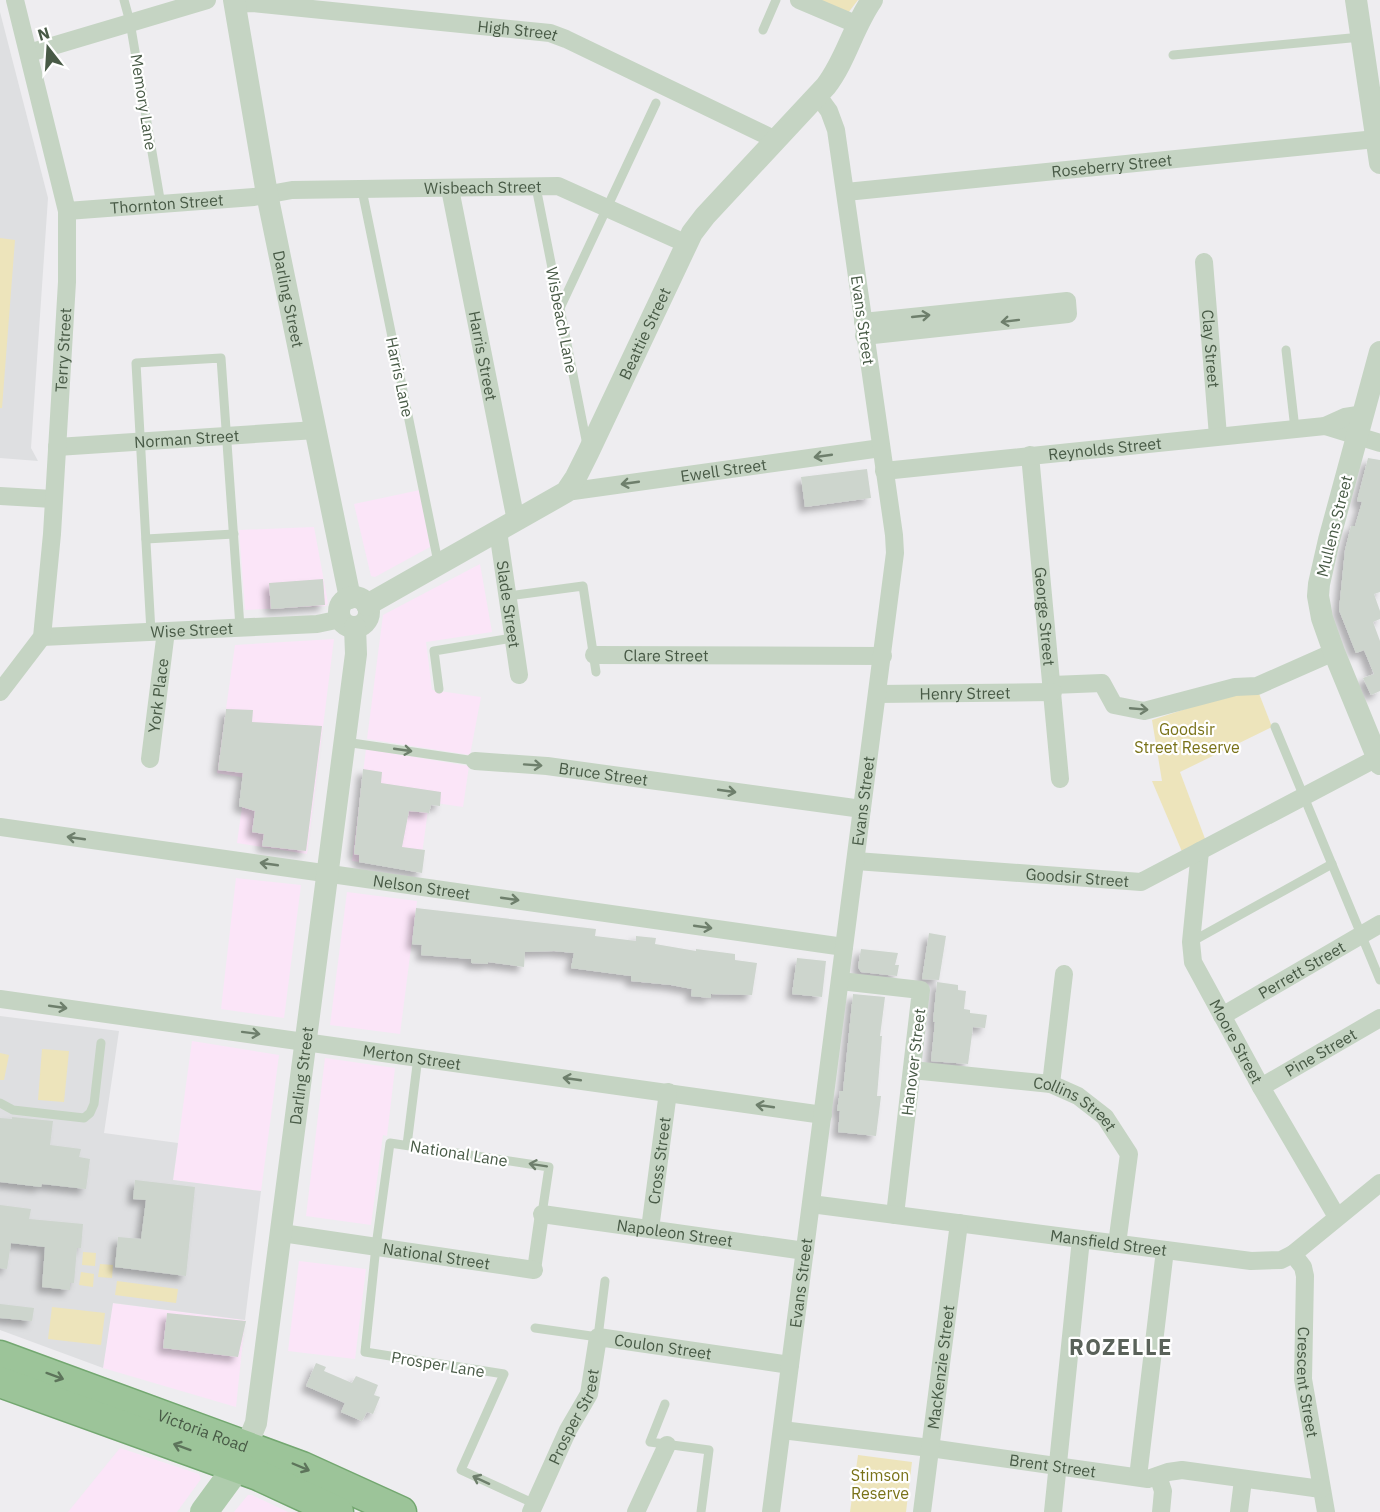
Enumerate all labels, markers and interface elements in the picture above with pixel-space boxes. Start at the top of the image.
street label: High Street [477,16,561,45]
north arrow [18,18,78,78]
text: N [35,22,52,45]
street label: Memory Lane [127,53,161,152]
street label: Roseberry Street [1050,149,1173,181]
street label: Wisbeach Street [424,176,542,198]
street label: Thornton Street [109,189,224,218]
street label: Darling Street [269,249,308,349]
street label: Wisbeach Lane [542,265,582,375]
street label: Evans Street [847,274,879,366]
street label: Beattie Street [614,284,675,383]
street label: Terry Street [50,307,75,393]
street label: Harris Street [464,309,502,402]
street label: Clay Street [1198,309,1224,389]
one-way arrow [910,310,930,321]
one-way arrow [1000,316,1020,327]
street label: Harris Lane [382,335,418,419]
street label: Norman Street [133,425,240,452]
street label: Reynolds Street [1047,433,1163,464]
one-way arrow [814,450,834,461]
street label: Ewell Street [679,454,768,486]
street label: Mullens Street [1312,473,1356,579]
one-way arrow [621,477,640,488]
street label: Slade Street [492,559,525,649]
street label: George Street [1030,566,1059,667]
street label: Wise Street [150,618,234,642]
street label: Clare Street [623,645,709,665]
street label: York Place [143,657,173,734]
street label: Henry Street [919,682,1011,704]
one-way arrow [1128,704,1148,715]
park label: Goodsir Street Reserve [1134,719,1240,757]
one-way arrow [392,745,412,756]
street label: Evans Street [847,755,879,847]
street label: Bruce Street [557,758,649,790]
one-way arrow [523,760,543,771]
one-way arrow [716,785,736,796]
one-way arrow [67,832,86,843]
one-way arrow [260,859,279,870]
street label: Goodsir Street [1025,864,1130,891]
street label: Nelson Street [372,870,472,904]
one-way arrow [499,893,519,904]
one-way arrow [692,921,712,932]
street label: Perrett Street [1254,937,1349,1003]
street label: Moore Street [1205,996,1267,1087]
one-way arrow [48,1001,67,1012]
street label: Hanover Street [897,1007,929,1117]
street label: Pine Street [1281,1024,1360,1081]
street label: Darling Street [285,1025,317,1126]
one-way arrow [241,1028,261,1039]
street label: Merton Street [361,1040,462,1074]
street label: Collins Street [1032,1072,1121,1135]
one-way arrow [562,1073,582,1084]
one-way arrow [755,1101,775,1112]
street label: Cross Street [643,1116,675,1205]
street label: National Lane [409,1135,509,1171]
one-way arrow [529,1160,549,1171]
street label: Napoleon Street [615,1215,734,1251]
street label: Mansfield Street [1049,1225,1168,1260]
street label: Evans Street [785,1237,816,1329]
street label: National Street [381,1238,491,1273]
street label: MacKenzie Street [923,1304,958,1431]
street label: Crescent Street [1293,1326,1323,1439]
street label: Coulon Street [613,1329,713,1363]
district label: ROZELLE [1069,1332,1173,1361]
street label: Prosper Lane [390,1347,486,1381]
street label: Prosper Street [544,1367,603,1468]
one-way arrow [45,1372,64,1383]
street label: Victoria Road [155,1405,251,1456]
one-way arrow [173,1441,191,1452]
street label: Brent Street [1008,1449,1097,1482]
one-way arrow [291,1462,310,1473]
park label: Stimson Reserve [851,1465,909,1503]
one-way arrow [473,1473,491,1485]

